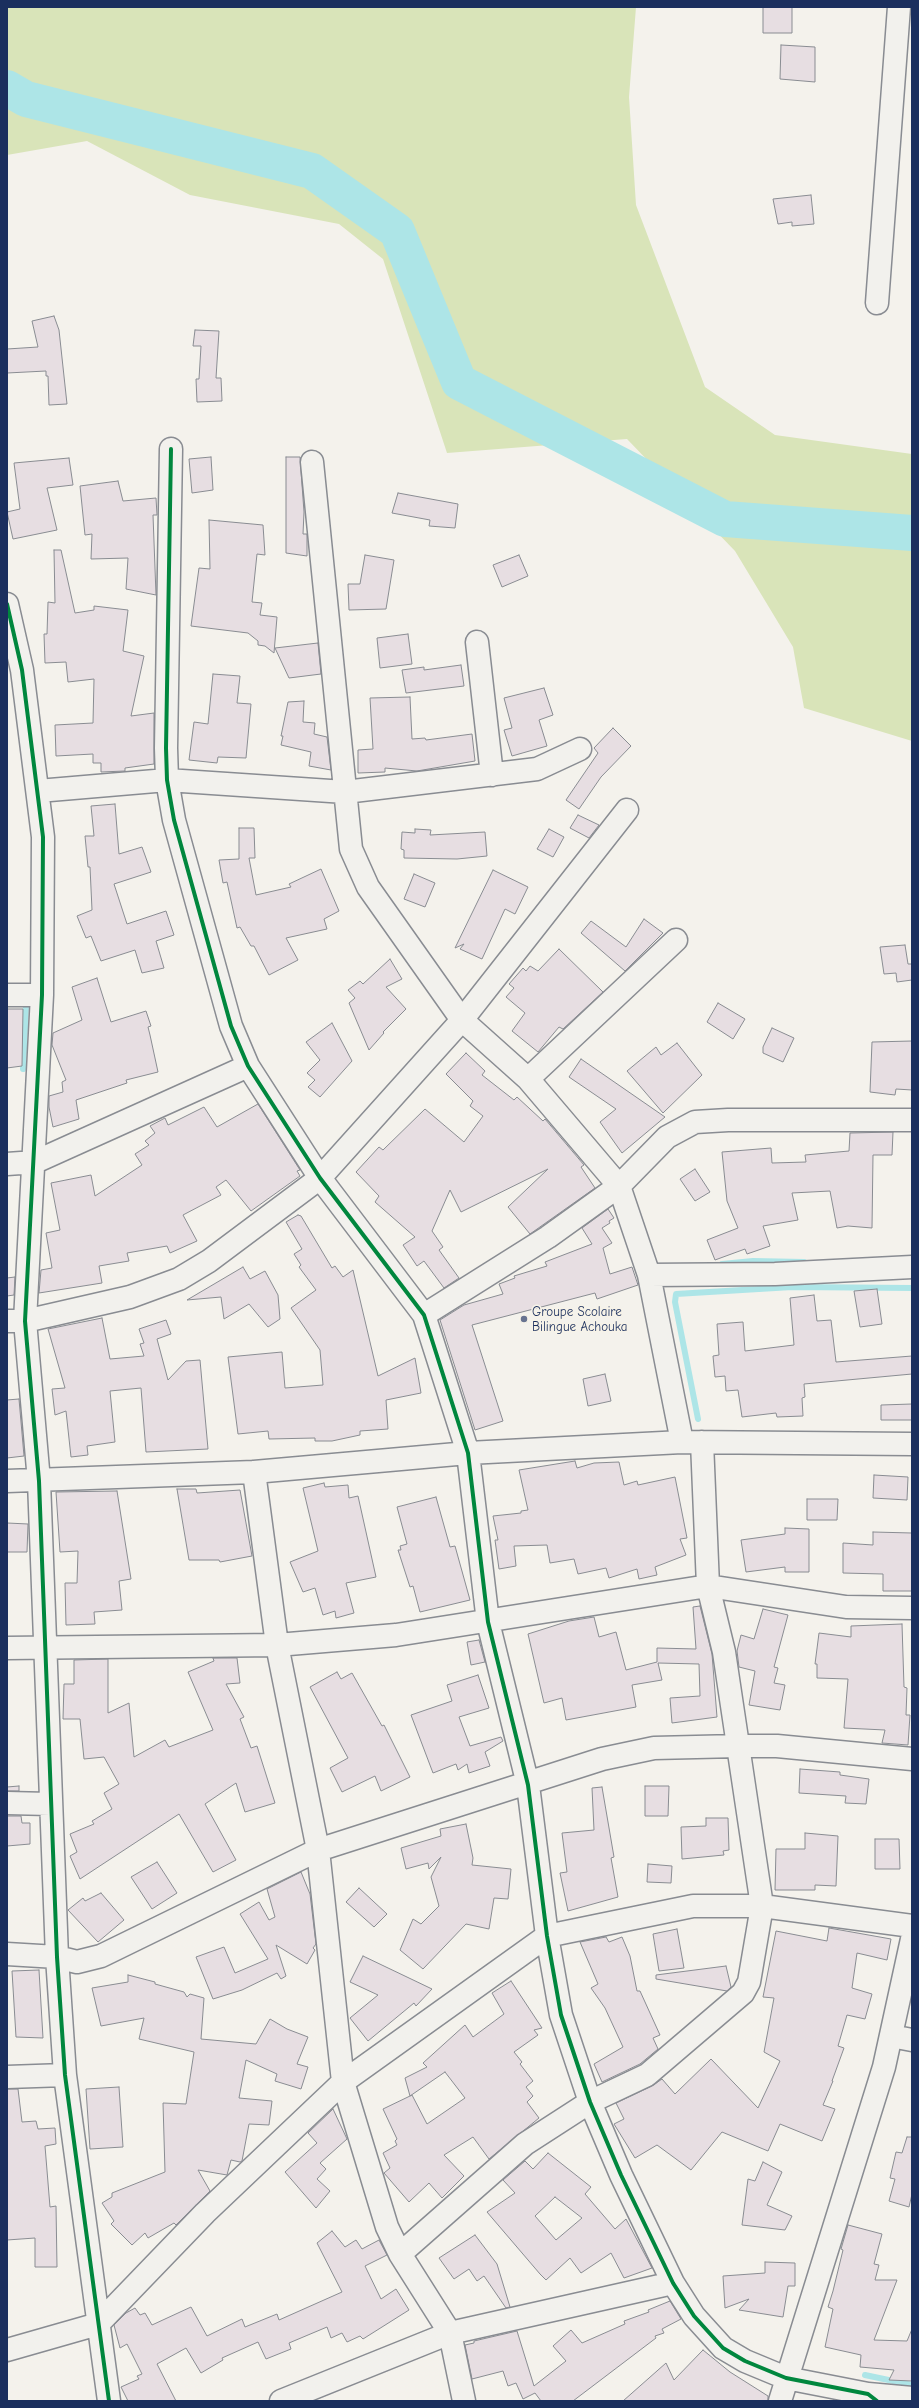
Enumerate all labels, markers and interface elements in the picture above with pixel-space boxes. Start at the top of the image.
place label: Groupe Scolaire Bilingue Achouka [532,1304,627,1335]
marker: Groupe Scolaire Bilingue Achouka [519,1314,529,1324]

